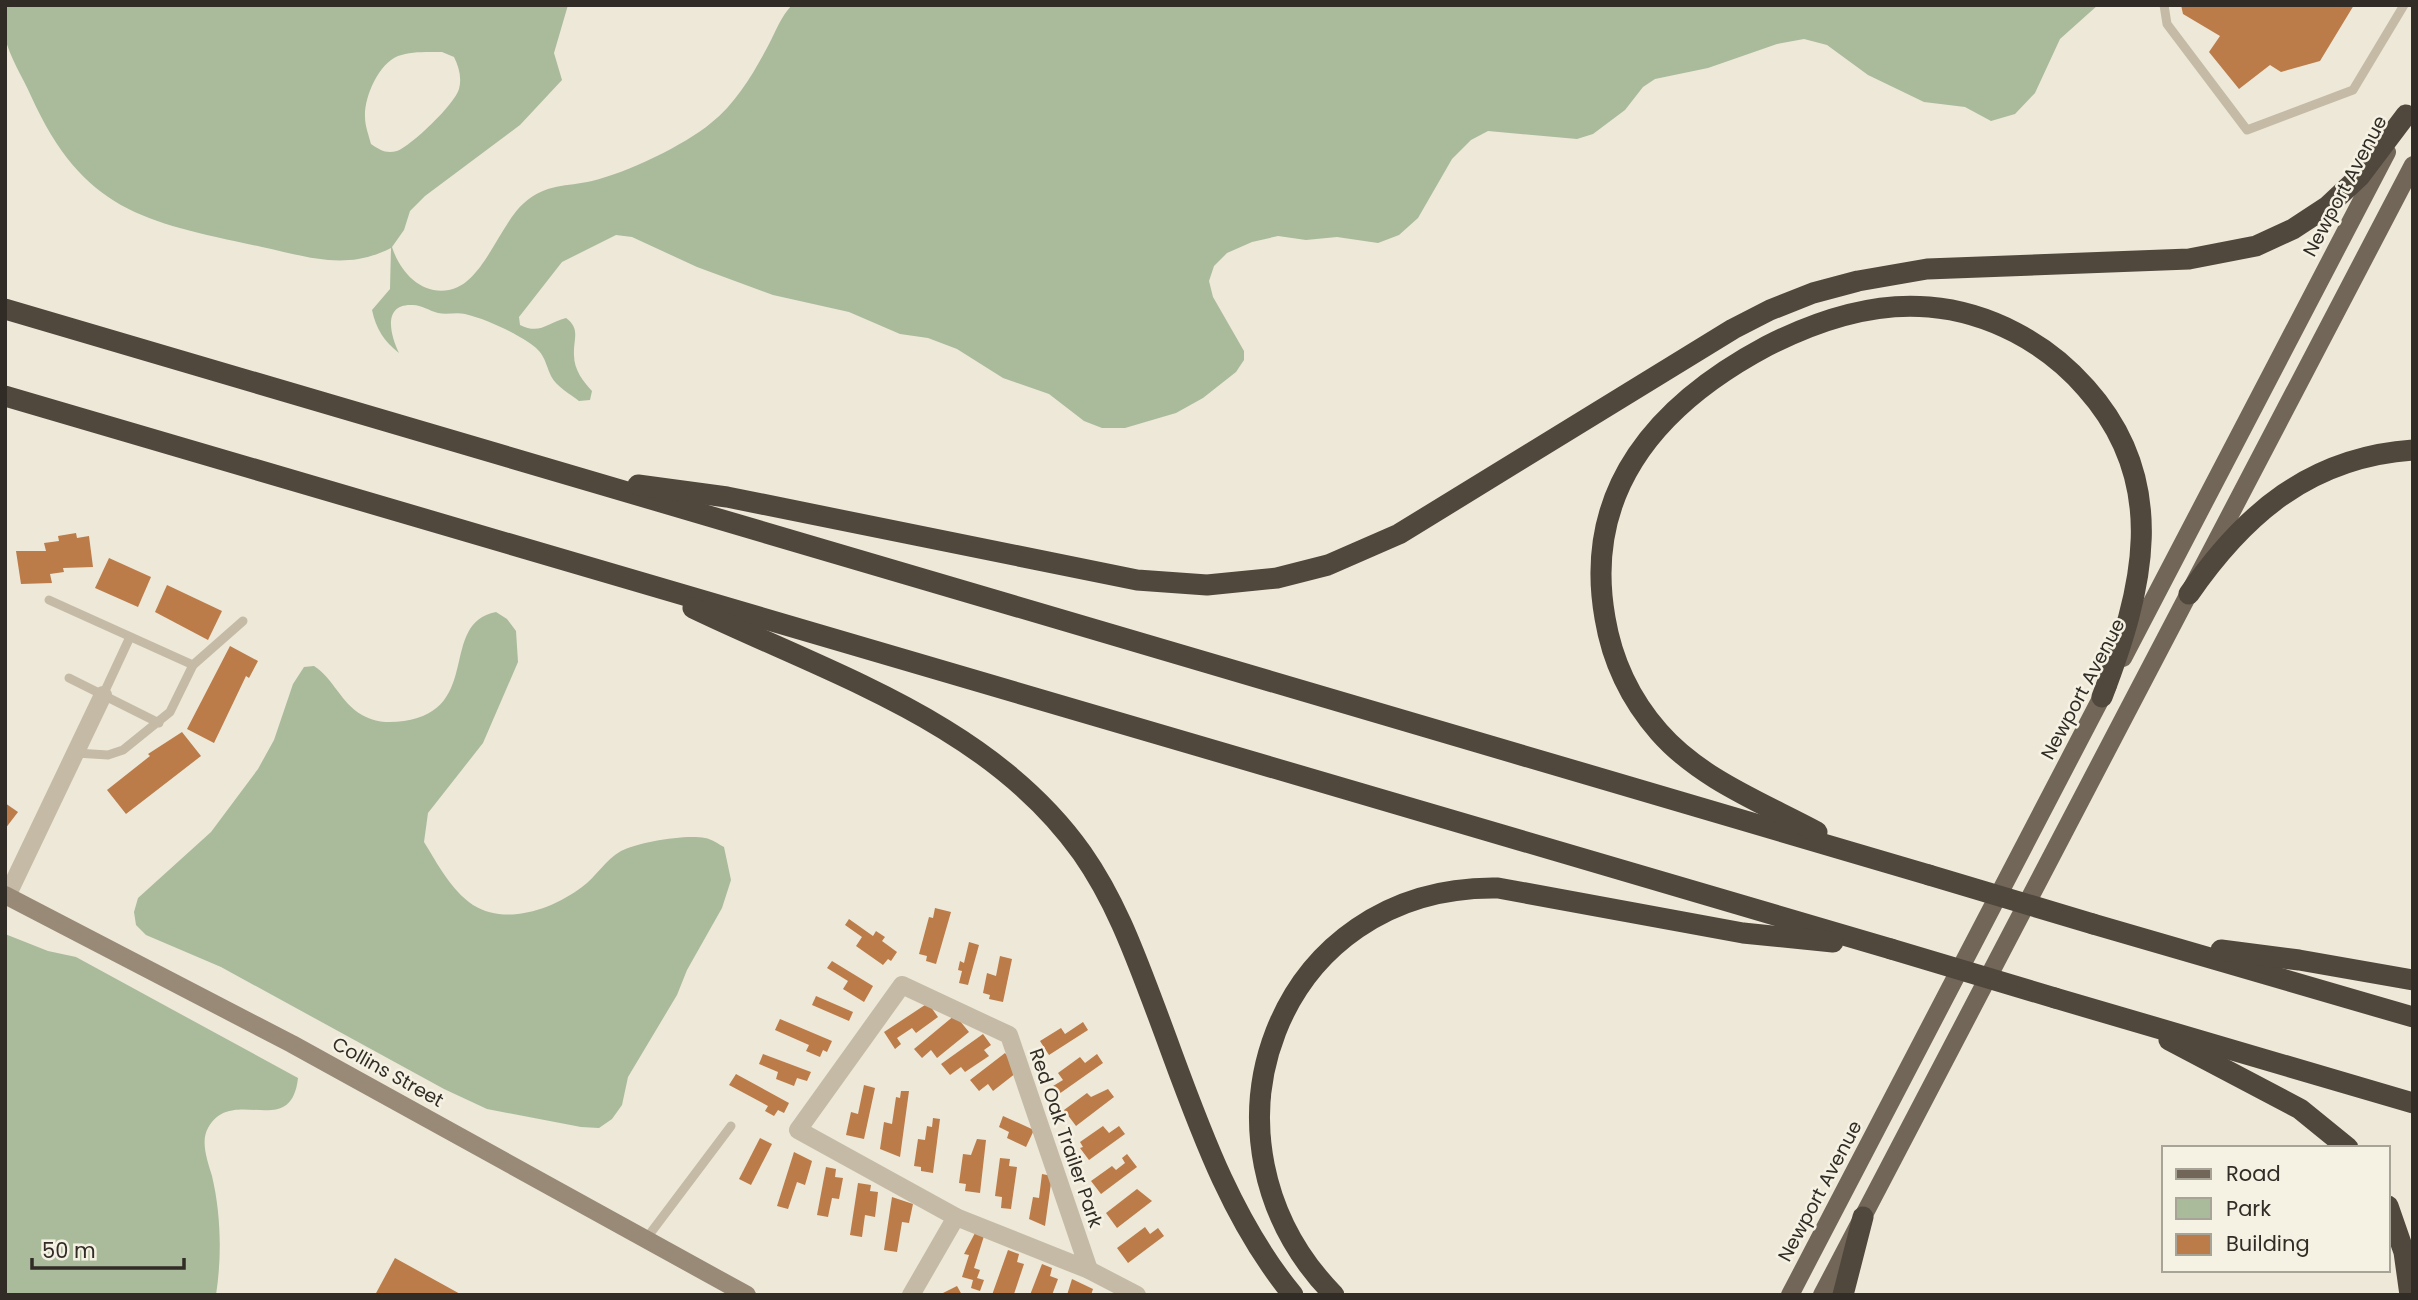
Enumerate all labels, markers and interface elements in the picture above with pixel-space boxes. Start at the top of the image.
street label: Newport Avenue [2296,111,2394,261]
street label: Newport Avenue [2034,614,2132,764]
street label: Collins Street [327,1030,449,1114]
street label: Red Oak Trailer Park [1023,1045,1109,1232]
street label: Newport Avenue [1771,1116,1869,1266]
legend [2162,1146,2390,1272]
text: Road [2226,1159,2281,1188]
text: Park [2226,1194,2271,1223]
scale bar [32,1226,184,1270]
text: Building [2226,1229,2310,1258]
text: 50 m [42,1236,96,1265]

